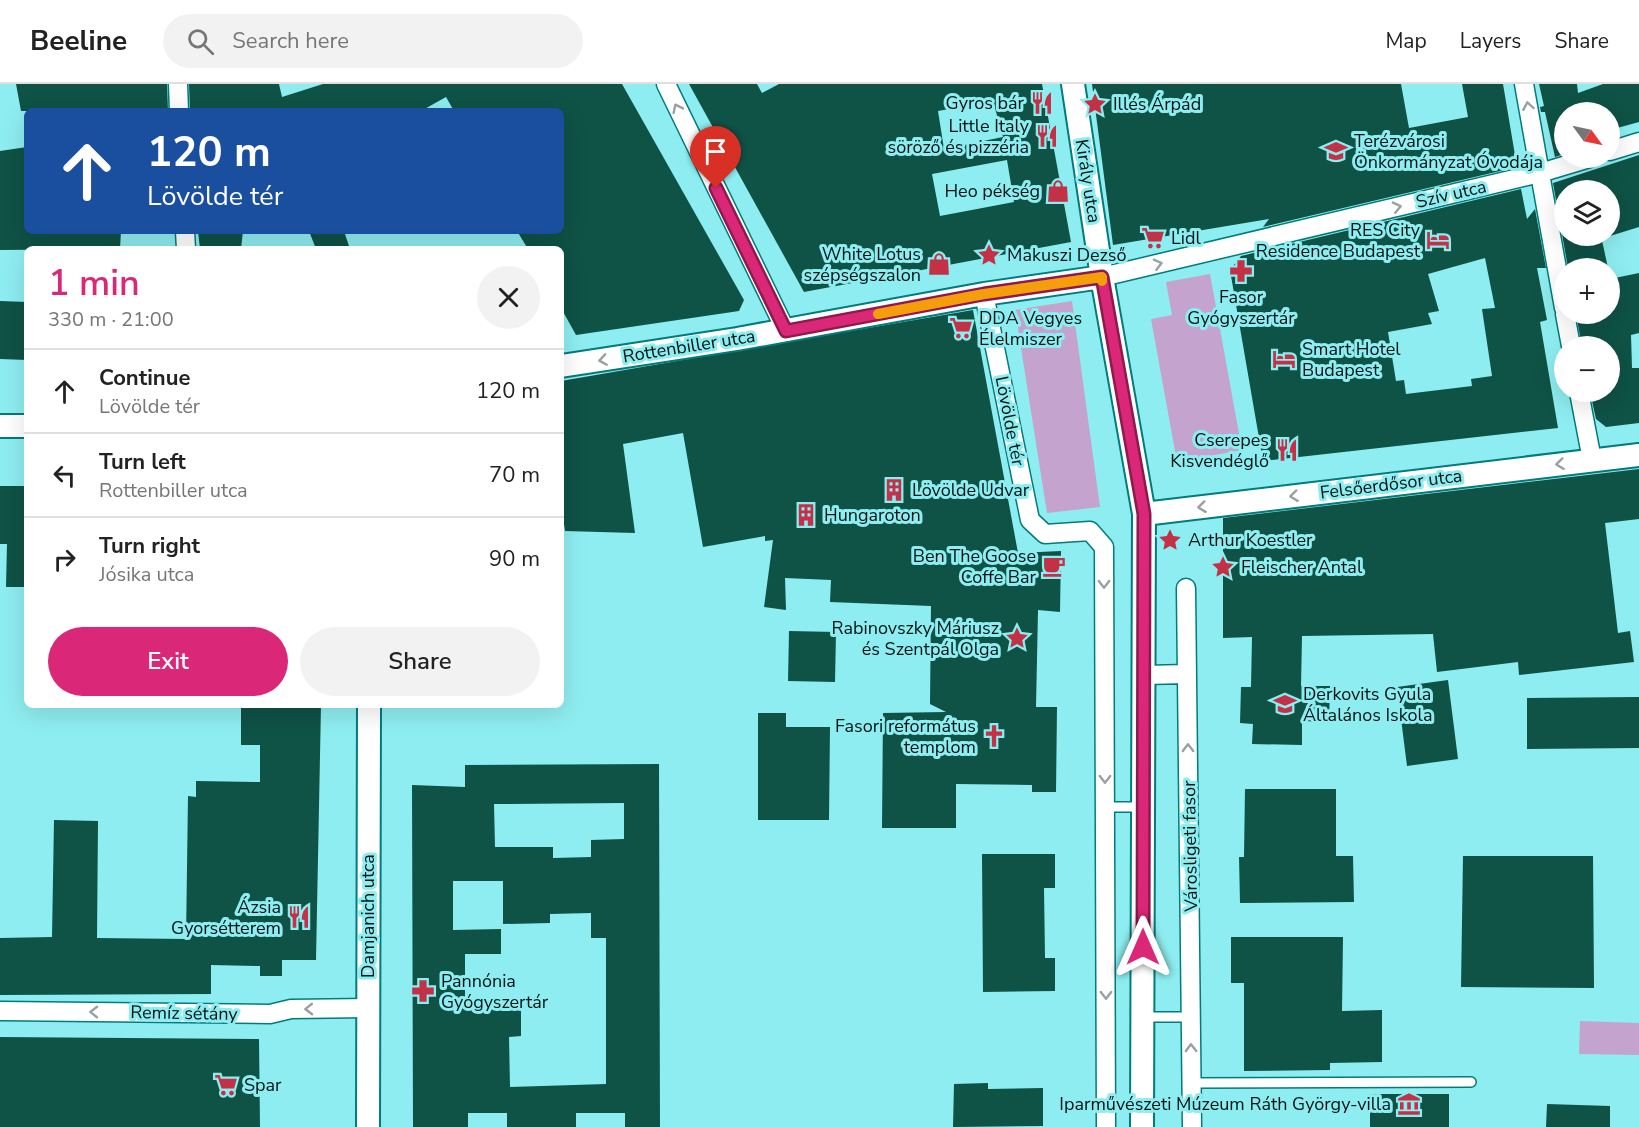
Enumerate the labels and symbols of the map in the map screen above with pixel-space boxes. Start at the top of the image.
restaurant icon: Gyros bár [1029,90,1055,116]
place label: Gyros bár [946,91,1025,115]
place icon: Illés Árpád [1082,91,1108,117]
place label: Illés Árpád [1113,92,1201,116]
one-way arrow [1522,101,1535,111]
north arrow [1554,102,1620,168]
one-way arrow [673,104,684,115]
place label: Little Italy söröző és pizzéria [888,114,1030,159]
restaurant icon: Little Italy söröző és pizzéria [1034,123,1060,149]
pin [690,126,741,188]
place label: Terézvárosi Önkormányzat Óvodája [1354,129,1543,174]
street label: Király utca [1070,137,1106,225]
school or university icon: Terézvárosi Önkormányzat Óvodája [1323,138,1349,164]
street label: Szív utca [1413,174,1489,214]
shop icon: Heo pékség [1045,178,1071,204]
place label: Heo pékség [944,179,1040,203]
one-way arrow [1392,201,1402,214]
place label: RES City Residence Budapest [1256,218,1421,263]
supermarket icon: Lidl [1140,225,1166,251]
place label: Lidl [1171,226,1201,250]
hotel icon: RES City Residence Budapest [1425,227,1451,253]
place label: White Lotus szépségszalon [804,242,921,287]
place icon: Makuszi Dezső [976,242,1002,268]
place label: Makuszi Dezső [1007,243,1127,267]
shop icon: White Lotus szépségszalon [926,251,952,277]
one-way arrow [1153,258,1163,271]
pharmacy icon: Fasor Gyógyszertár [1228,258,1254,284]
place label: Fasor Gyógyszertár [1187,285,1295,330]
place label: DDA Vegyes Élelmiszer [979,306,1082,351]
supermarket icon: DDA Vegyes Élelmiszer [948,315,974,341]
street label: Rottenbiller utca [621,324,757,368]
place label: Smart Hotel Budapest [1302,337,1401,382]
hotel icon: Smart Hotel Budapest [1271,346,1297,372]
one-way arrow [599,353,608,365]
street label: Lövölde tér [990,374,1031,468]
place label: Cserepes Kisvendéglő [1170,428,1269,473]
restaurant icon: Cserepes Kisvendéglő [1274,437,1300,463]
one-way arrow [1555,457,1565,470]
street label: Felsőerdősor utca [1318,463,1464,505]
building icon: Lövölde Udvar [881,477,907,503]
place label: Lövölde Udvar [912,478,1030,502]
one-way arrow [1290,489,1299,502]
one-way arrow [1197,500,1207,513]
building icon: Hungaroton [793,502,819,528]
place label: Hungaroton [824,503,921,527]
place icon: Arthur Koestler [1157,527,1183,553]
place label: Arthur Koestler [1188,528,1313,552]
place label: Ben The Goose Coffe Bar [913,544,1037,589]
cafe icon: Ben The Goose Coffe Bar [1041,553,1067,579]
place icon: Fleischer Antal [1210,554,1236,580]
place label: Fleischer Antal [1241,555,1363,579]
one-way arrow [1098,580,1110,589]
place label: Rabinovszky Máriusz és Szentpál Olga [832,616,999,661]
place icon: Rabinovszky Máriusz és Szentpál Olga [1004,625,1030,651]
place label: Derkovits Gyula Általános Iskola [1303,682,1432,727]
school or university icon: Derkovits Gyula Általános Iskola [1272,691,1298,717]
place label: Fasori református templom [835,714,976,759]
church icon: Fasori református templom [981,723,1007,749]
one-way arrow [1182,743,1194,752]
one-way arrow [1099,775,1111,784]
street label: Városligeti fasor [1177,780,1203,913]
street label: Damjanich utca [356,854,380,978]
place label: Ázsia Gyorsétterem [171,895,281,940]
restaurant icon: Ázsia Gyorsétterem [286,904,312,930]
position arrow [1111,915,1175,979]
place label: Pannónia Gyógyszertár [441,969,549,1014]
pharmacy icon: Pannónia Gyógyszertár [410,978,436,1004]
one-way arrow [1099,991,1112,1000]
street label: Remíz sétány [130,1000,239,1026]
one-way arrow [305,1002,314,1015]
one-way arrow [90,1006,99,1018]
one-way arrow [1185,1043,1198,1052]
supermarket icon: Spar [213,1072,239,1098]
place label: Spar [244,1073,282,1097]
museum icon: Iparművészeti Múzeum Ráth György-villa [1396,1091,1422,1117]
place label: Iparművészeti Múzeum Ráth György-villa [1059,1092,1391,1116]

